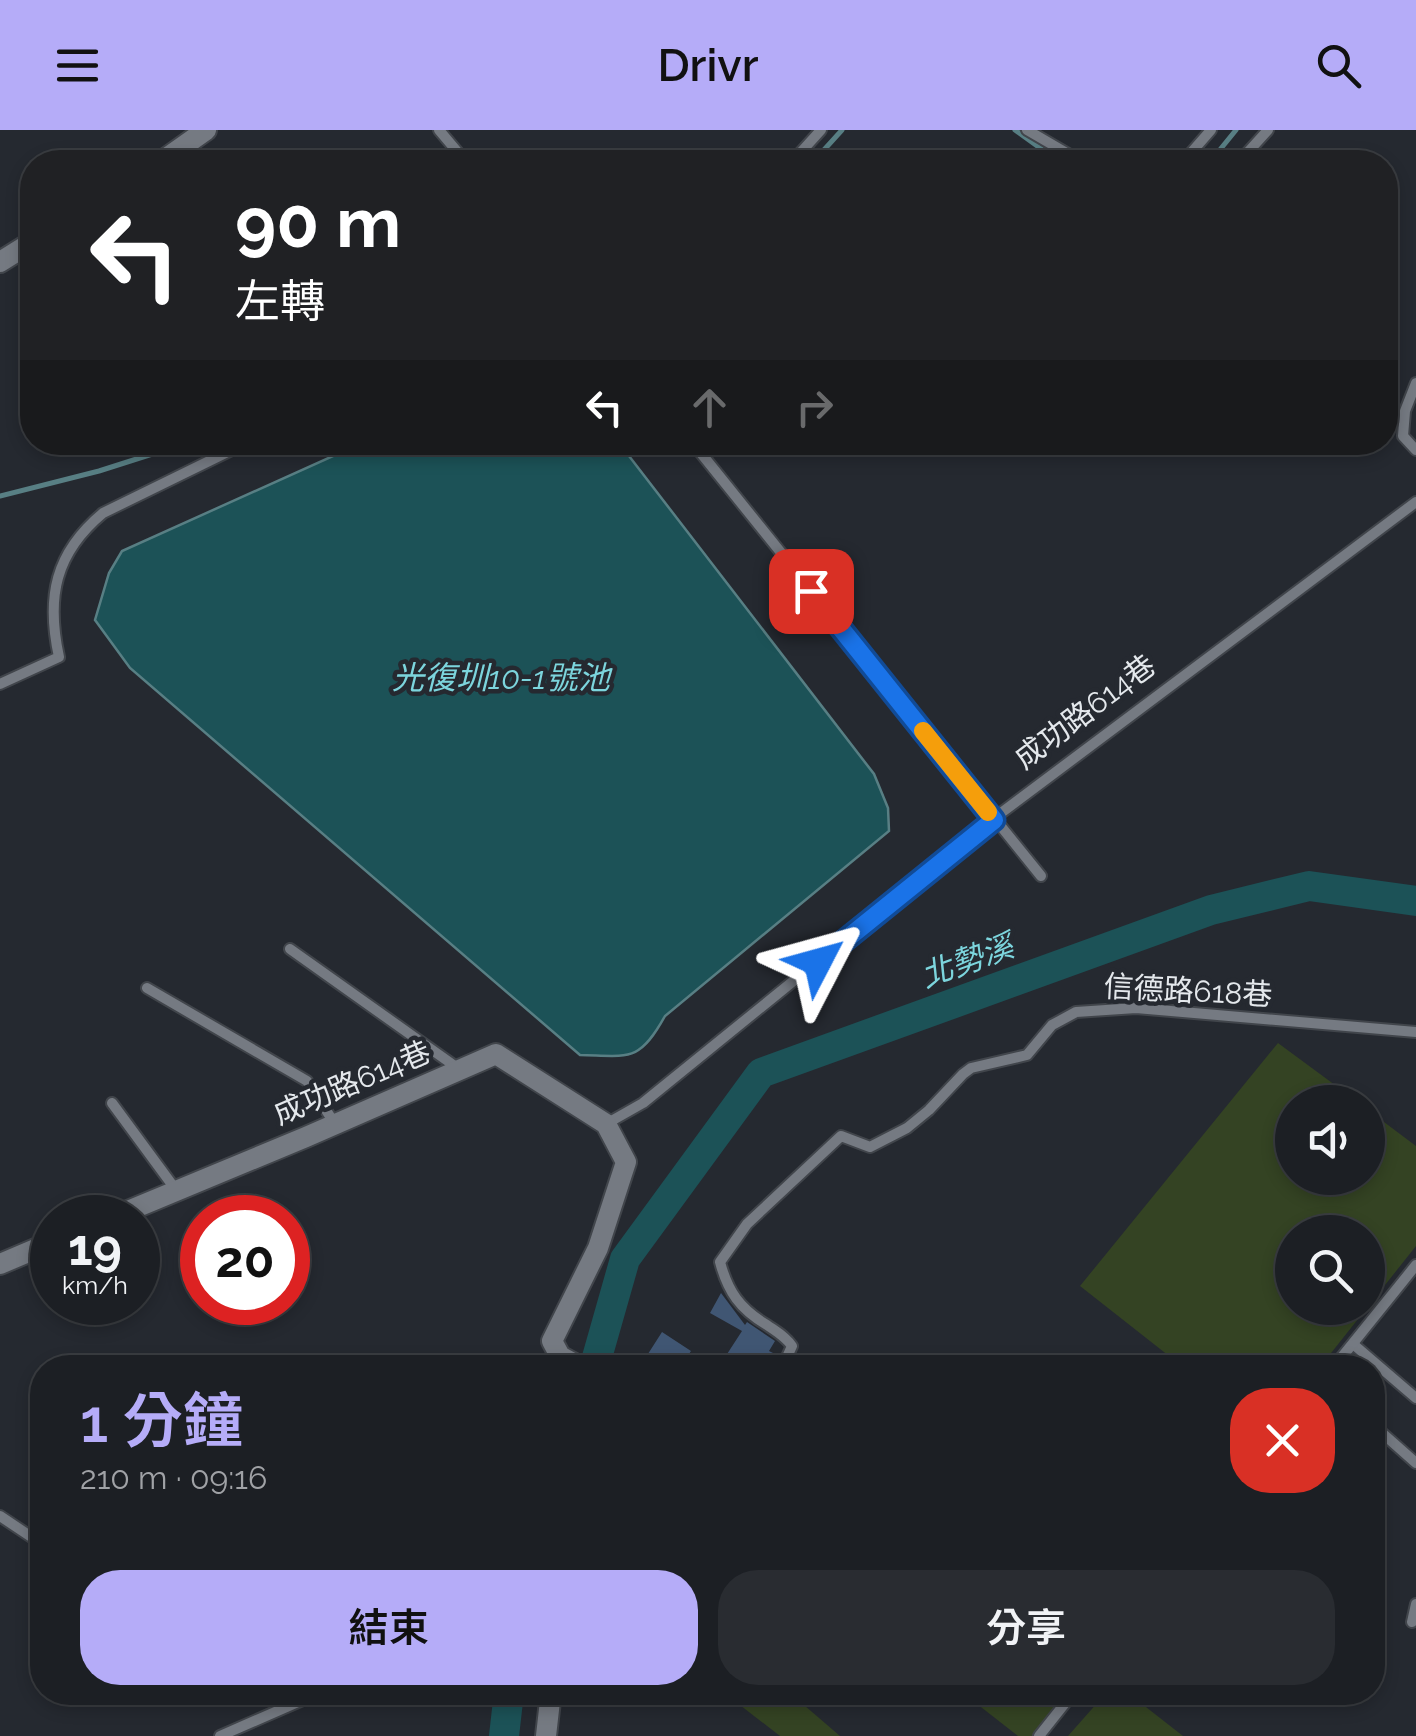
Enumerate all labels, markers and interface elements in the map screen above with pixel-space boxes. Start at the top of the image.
icon: menu [50,38,105,93]
icon: search [1311,38,1366,93]
text: Drivr [657,39,759,92]
text: 90 m [235,181,401,263]
icon: left [70,190,200,320]
text: 左轉 [235,275,325,328]
icon: left [577,380,632,435]
icon: ahead [682,380,737,435]
icon: right [787,380,842,435]
pin [769,549,854,634]
icon: arrive [784,564,839,619]
street label: 成功路614巷 [1007,647,1162,776]
water label: 光復圳10-1號池 [392,659,613,696]
position arrow [766,910,870,1014]
water label: 北勢溪 [915,925,1022,994]
street label: 信德路618巷 [1103,969,1273,1012]
street label: 成功路614巷 [268,1034,436,1131]
map controls [1275,1085,1385,1325]
button: sound [1275,1085,1385,1195]
speed limit sign: 20 [180,1195,310,1325]
button: search [1275,1215,1385,1325]
text: 19 [68,1218,122,1277]
text: km/h [62,1270,128,1300]
text: 1 分鐘 [80,1386,243,1456]
button: close [1230,1388,1335,1493]
text: 210 m · 09:16 [80,1459,267,1496]
button: 結束 [80,1570,698,1685]
button: 分享 [718,1570,1335,1685]

